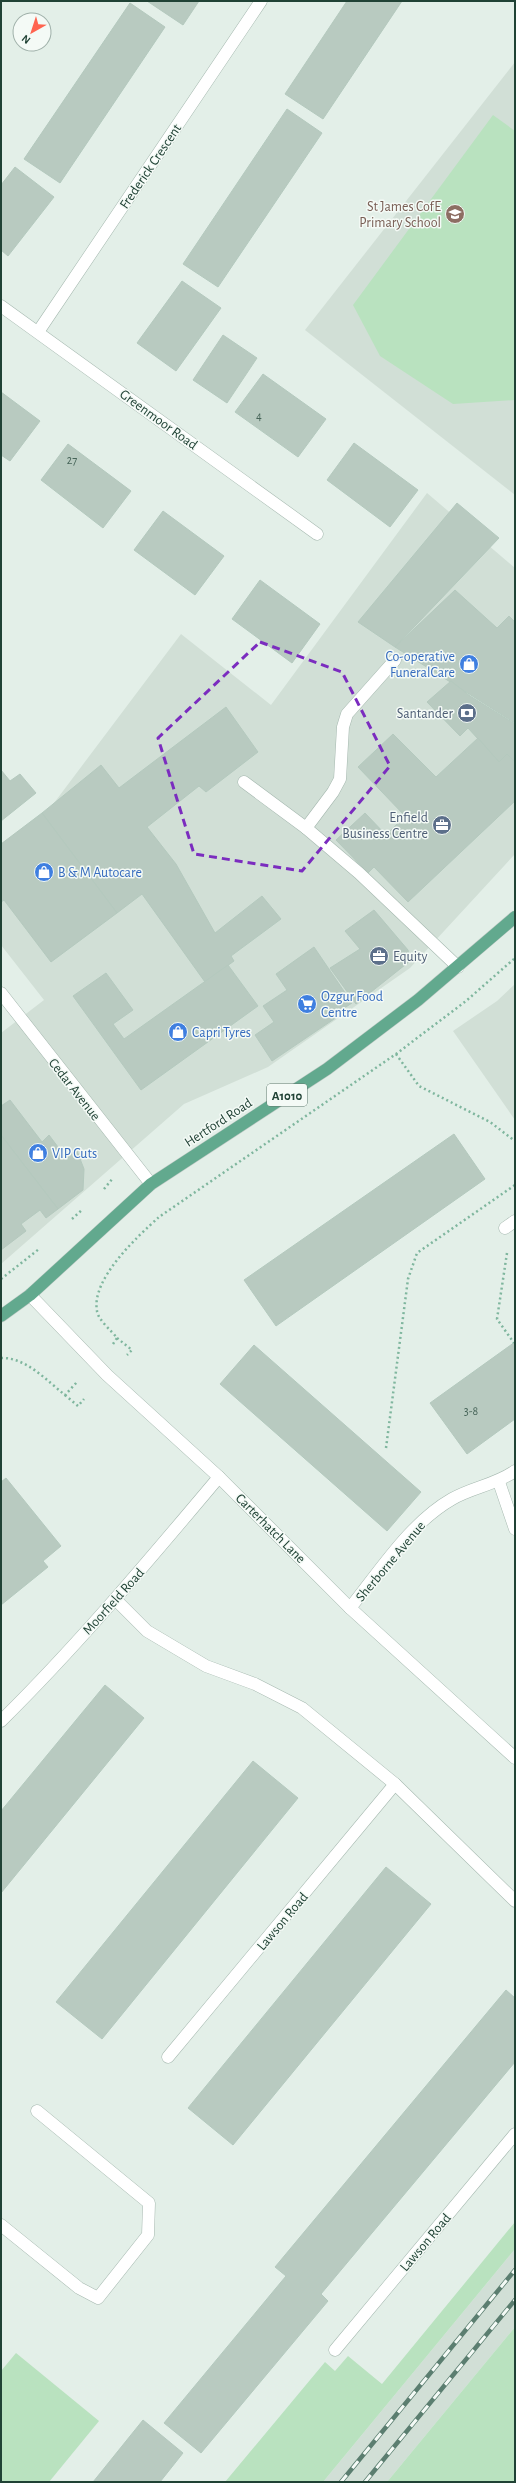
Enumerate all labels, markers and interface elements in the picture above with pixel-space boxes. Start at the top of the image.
north arrow [12,12,52,52]
text: N [20,33,32,46]
street label: Frederick Crescent [117,121,185,211]
place label: St James CofE Primary School [359,200,441,230]
school or university icon: St James CofE Primary School [444,203,466,225]
street label: Greenmoor Road [117,387,200,453]
house number: 4 [256,410,262,422]
house number: 27 [67,454,77,466]
place label: Co-operative FuneralCare [386,650,455,680]
shop icon: Co-operative FuneralCare [458,653,480,675]
bank icon: Santander [456,702,478,724]
place label: Santander [397,707,453,721]
place label: Enfield Business Centre [342,811,428,841]
office icon: Enfield Business Centre [431,814,453,836]
shop icon: B & M Autocare [33,861,55,883]
place label: B & M Autocare [58,866,142,880]
office icon: Equity [368,945,390,967]
place label: Equity [393,950,428,964]
place label: Ozgur Food Centre [321,990,383,1020]
supermarket icon: Ozgur Food Centre [296,993,318,1015]
shop icon: Capri Tyres [167,1021,189,1043]
place label: Capri Tyres [192,1026,251,1040]
street label: Cedar Avenue [46,1056,103,1123]
road number: A1010 [267,1084,307,1106]
street label: Hertford Road [182,1096,255,1150]
shop icon: VIP Cuts [27,1142,49,1164]
place label: VIP Cuts [52,1147,97,1161]
house number: 3-8 [464,1405,478,1417]
street label: Carterhatch Lane [233,1491,308,1566]
street label: Sherborne Avenue [353,1519,428,1604]
street label: Moorfield Road [80,1566,147,1638]
street label: Lawson Road [255,1890,311,1953]
street label: Lawson Road [398,2211,454,2274]

